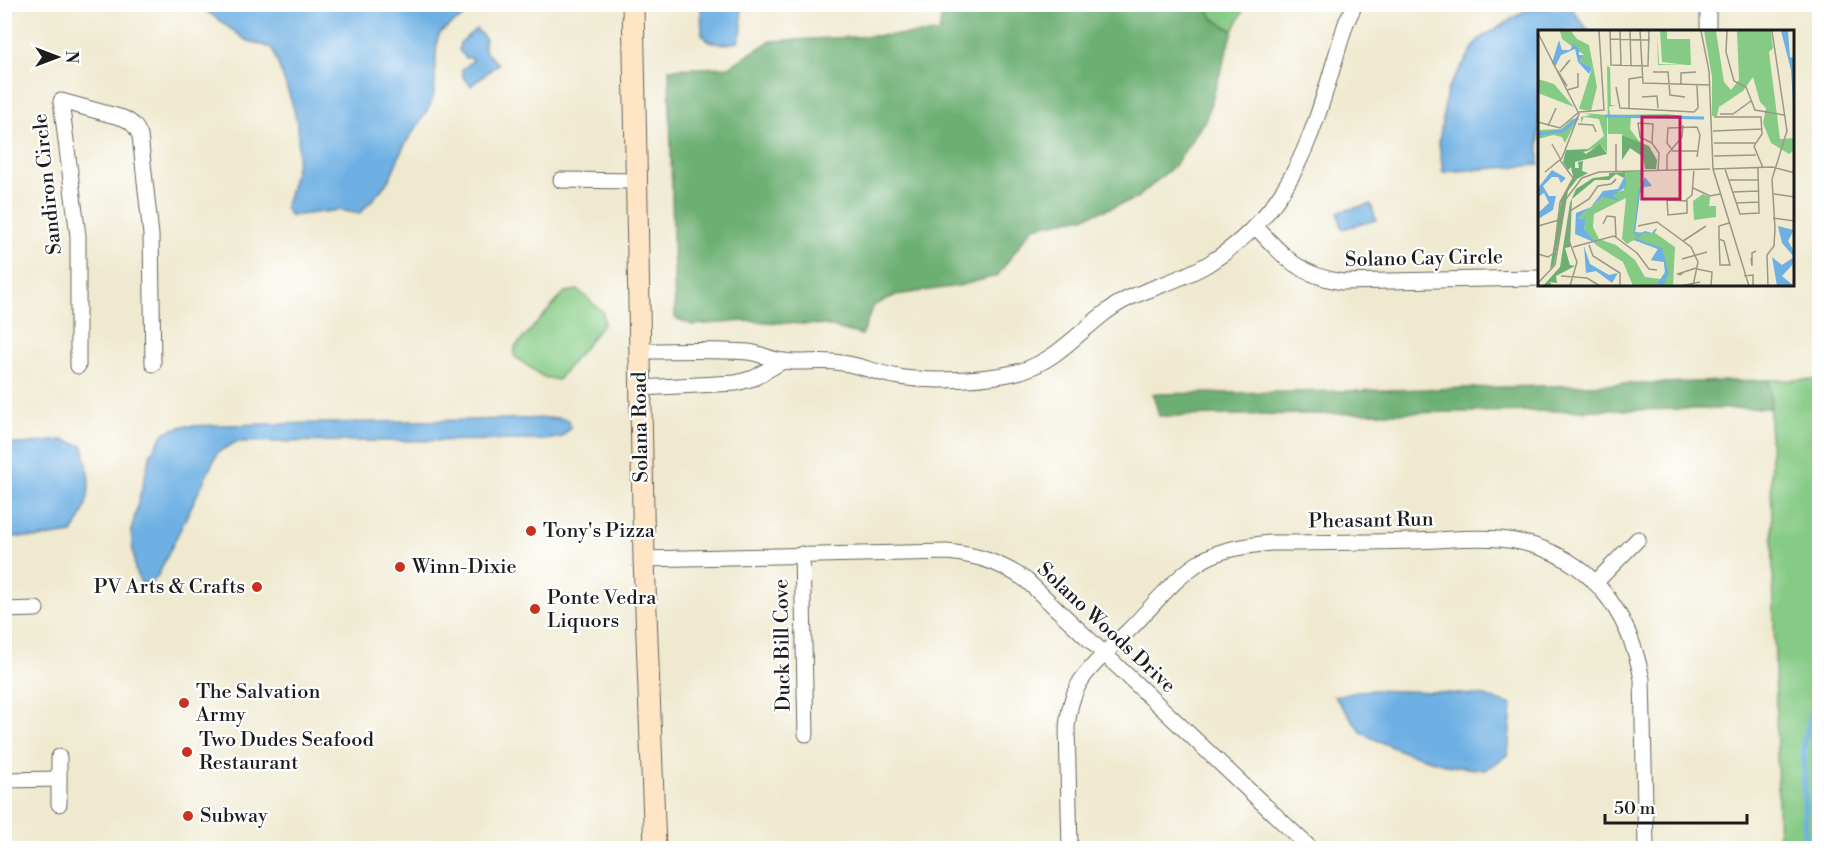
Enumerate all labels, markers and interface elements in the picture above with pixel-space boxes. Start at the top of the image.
north arrow [27,27,87,87]
inset map [1538,30,1794,286]
text: N [61,51,81,64]
street label: Sandiron Circle [28,112,68,256]
street label: Solano Cay Circle [1345,245,1503,273]
street label: Solana Road [628,371,654,483]
street label: Pheasant Run [1308,507,1434,535]
place label: Tony's Pizza [543,519,656,544]
marker: Tony's Pizza [524,524,538,538]
place label: Winn-Dixie [411,555,517,580]
street label: Solano Woods Drive [1031,557,1181,699]
marker: Winn-Dixie [393,560,407,574]
place label: PV Arts & Crafts [94,575,245,600]
street label: Duck Bill Cove [769,579,797,711]
marker: PV Arts & Crafts [250,580,264,594]
place label: Ponte Vedra Liquors [547,586,657,634]
marker: Ponte Vedra Liquors [528,602,542,616]
place label: The Salvation Army [195,680,320,728]
marker: The Salvation Army [177,696,191,710]
place label: Two Dudes Seafood Restaurant [199,728,375,776]
marker: Two Dudes Seafood Restaurant [180,745,194,759]
scale bar [1605,787,1748,825]
text: 50 m [1614,797,1656,820]
place label: Subway [200,804,268,829]
marker: Subway [181,809,195,823]

